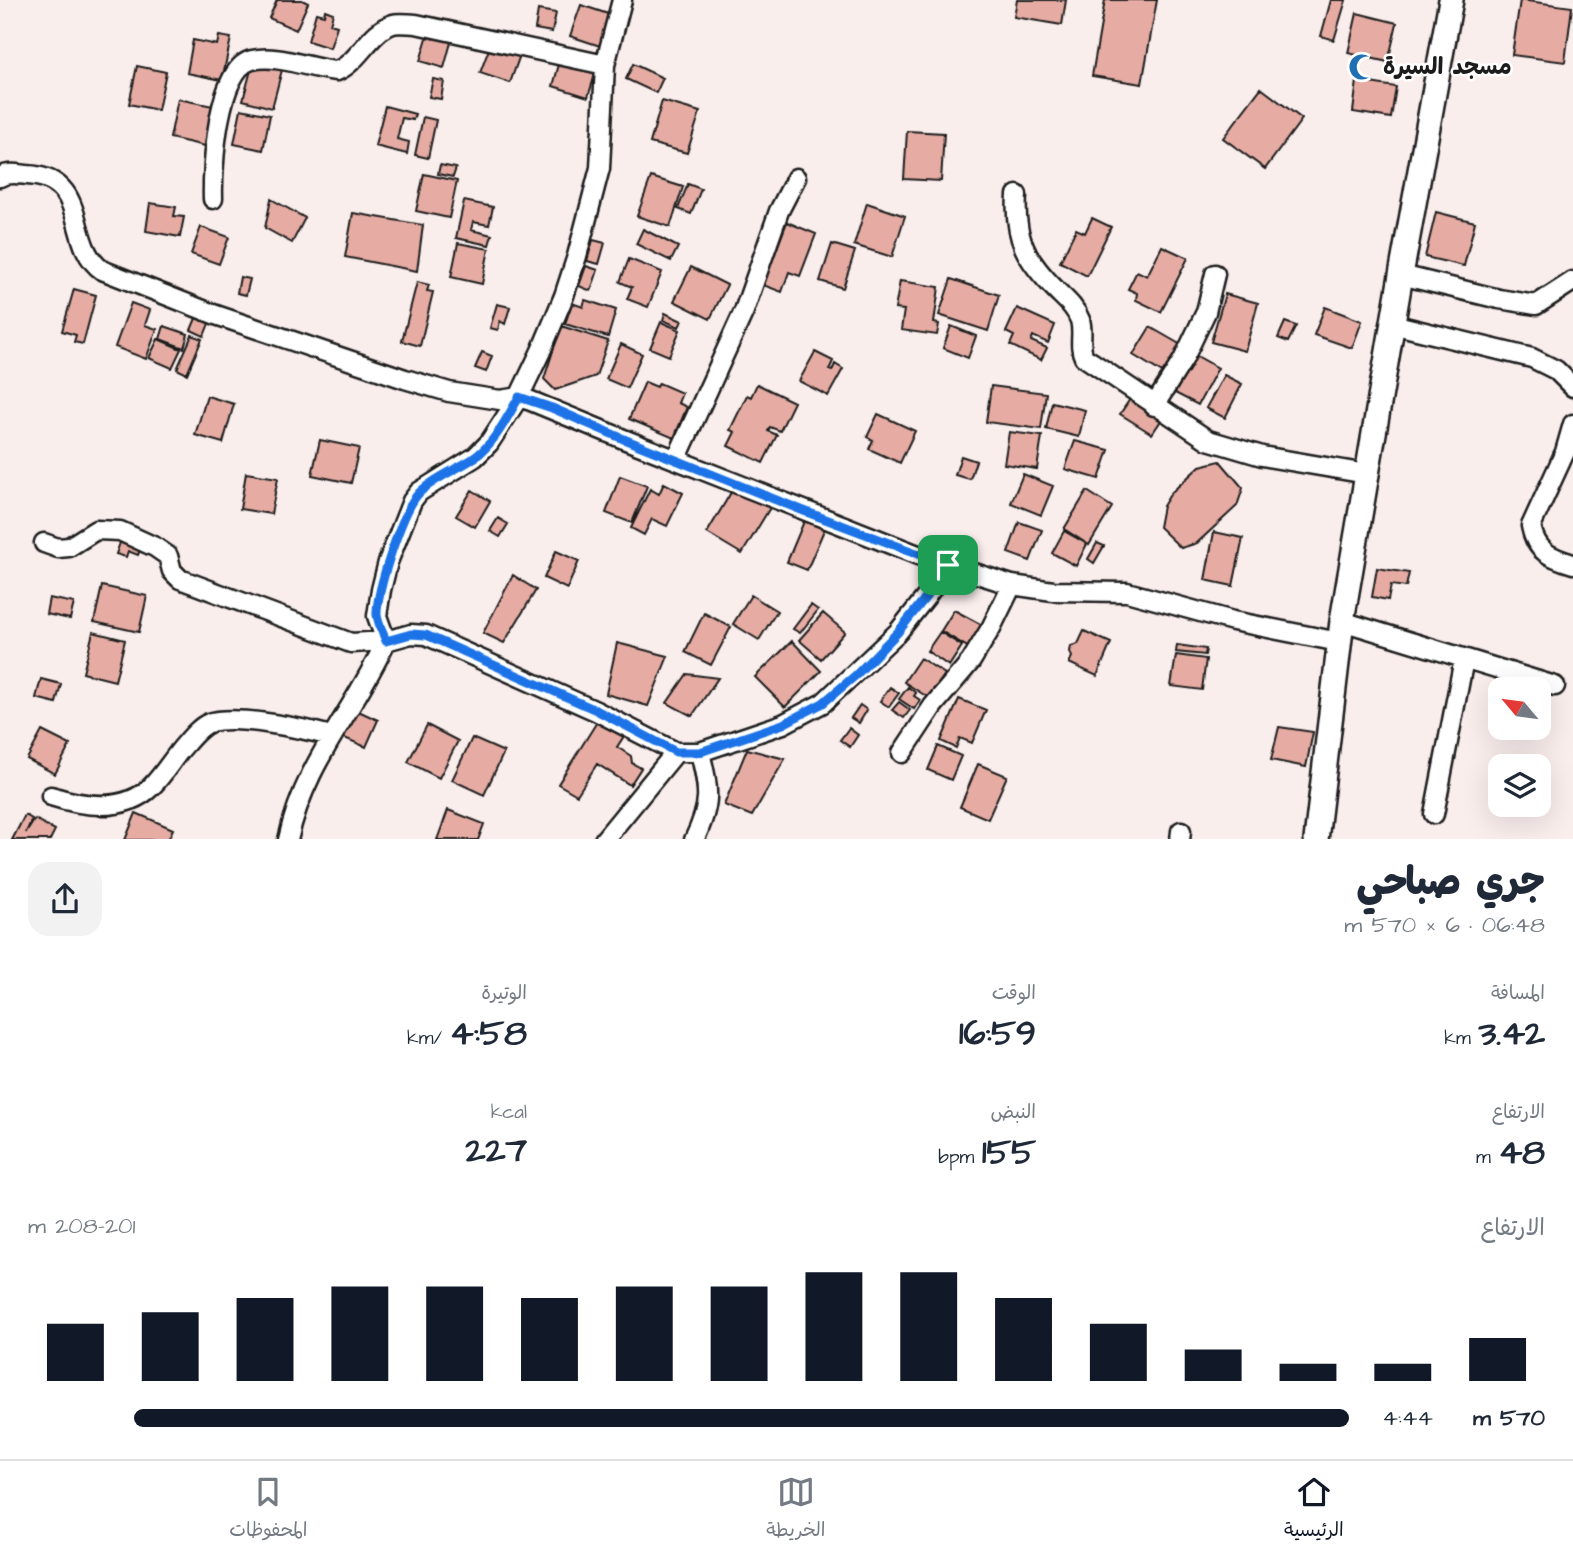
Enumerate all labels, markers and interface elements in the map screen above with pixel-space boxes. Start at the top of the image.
place label: مسجد السيرة [1383,51,1512,83]
mosque icon: مسجد السيرة [1347,52,1377,82]
pin [918,535,978,595]
icon: arrive [929,546,967,584]
north arrow [1488,677,1550,740]
map controls [1488,677,1551,817]
button: layers [1488,754,1551,817]
text: جري صباحي [1356,857,1545,909]
button: share [28,862,102,936]
text: 06:48 · 6 × 570 m [1344,909,1545,941]
text: الوتيرة [481,980,527,1007]
text: الوقت [992,980,1036,1007]
text: المسافة [1491,980,1545,1007]
text: 4:58 [450,1009,527,1058]
text: 16:59 [959,1009,1036,1058]
text: 3.42 [1478,1009,1545,1058]
text: /km [407,1025,450,1052]
text: km [1444,1025,1478,1052]
text: kcal [491,1099,527,1126]
text: النبض [991,1099,1036,1126]
text: الارتفاع [1492,1099,1545,1126]
text: 227 [465,1126,527,1175]
text: 155 [982,1128,1036,1177]
text: 48 [1498,1128,1545,1177]
text: bpm [938,1144,982,1171]
text: m [1476,1144,1498,1171]
text: 201–208 m [28,1210,136,1242]
text: الارتفاع [1481,1212,1545,1244]
text: 4:44 [1382,1402,1433,1434]
text: 570 m [1473,1402,1545,1434]
tab: المحفوظات [229,1473,308,1546]
tab: الخريطة [766,1473,825,1546]
tab: الرئيسية [1284,1473,1344,1546]

